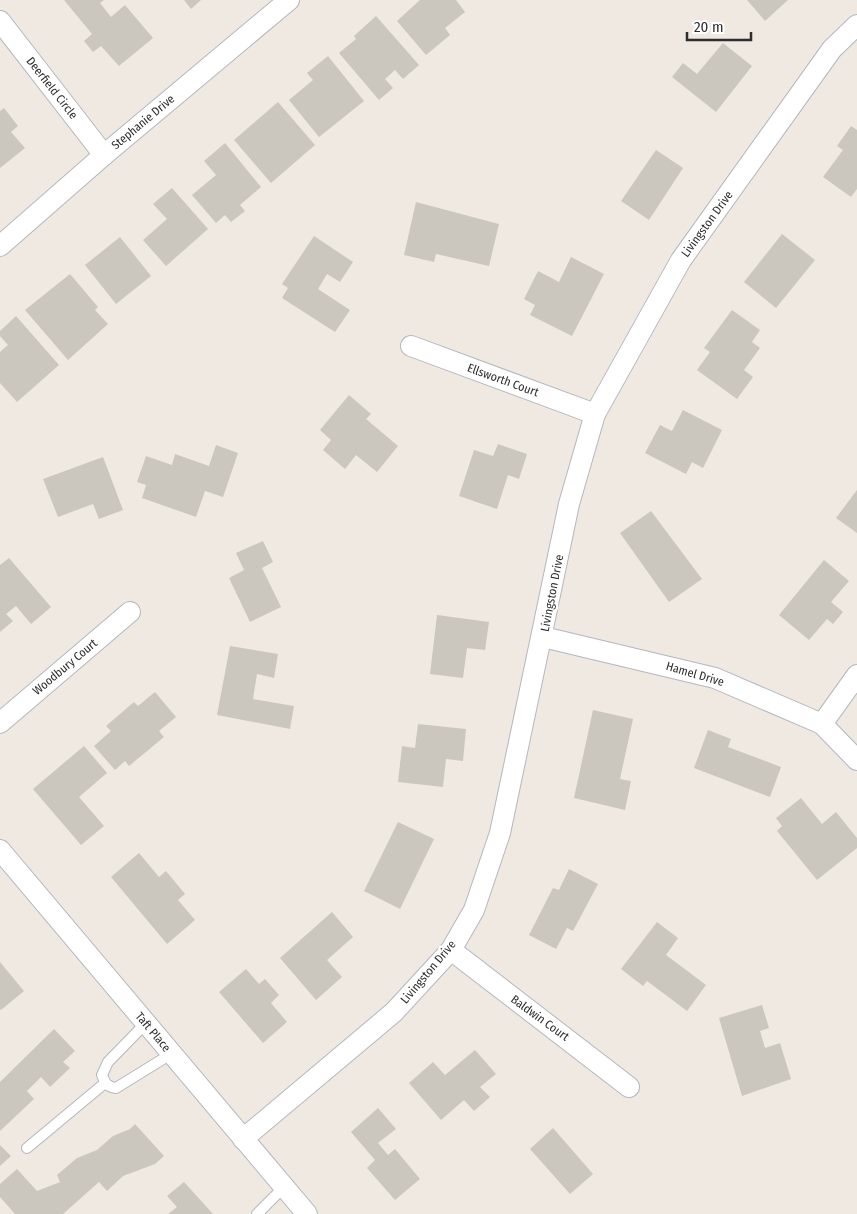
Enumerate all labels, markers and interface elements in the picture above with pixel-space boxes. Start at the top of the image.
scale bar [687,10,751,42]
text: 20 m [694,18,724,36]
street label: Deerfield Circle [23,54,81,122]
street label: Stephanie Drive [109,92,177,152]
street label: Livingston Drive [678,188,736,260]
street label: Ellsworth Court [465,361,541,399]
street label: Livingston Drive [538,553,566,633]
street label: Woodbury Court [30,636,100,698]
street label: Hamel Drive [664,659,726,689]
street label: Livingston Drive [397,937,459,1007]
street label: Baldwin Court [508,992,572,1044]
street label: Taft Place [132,1009,174,1055]

